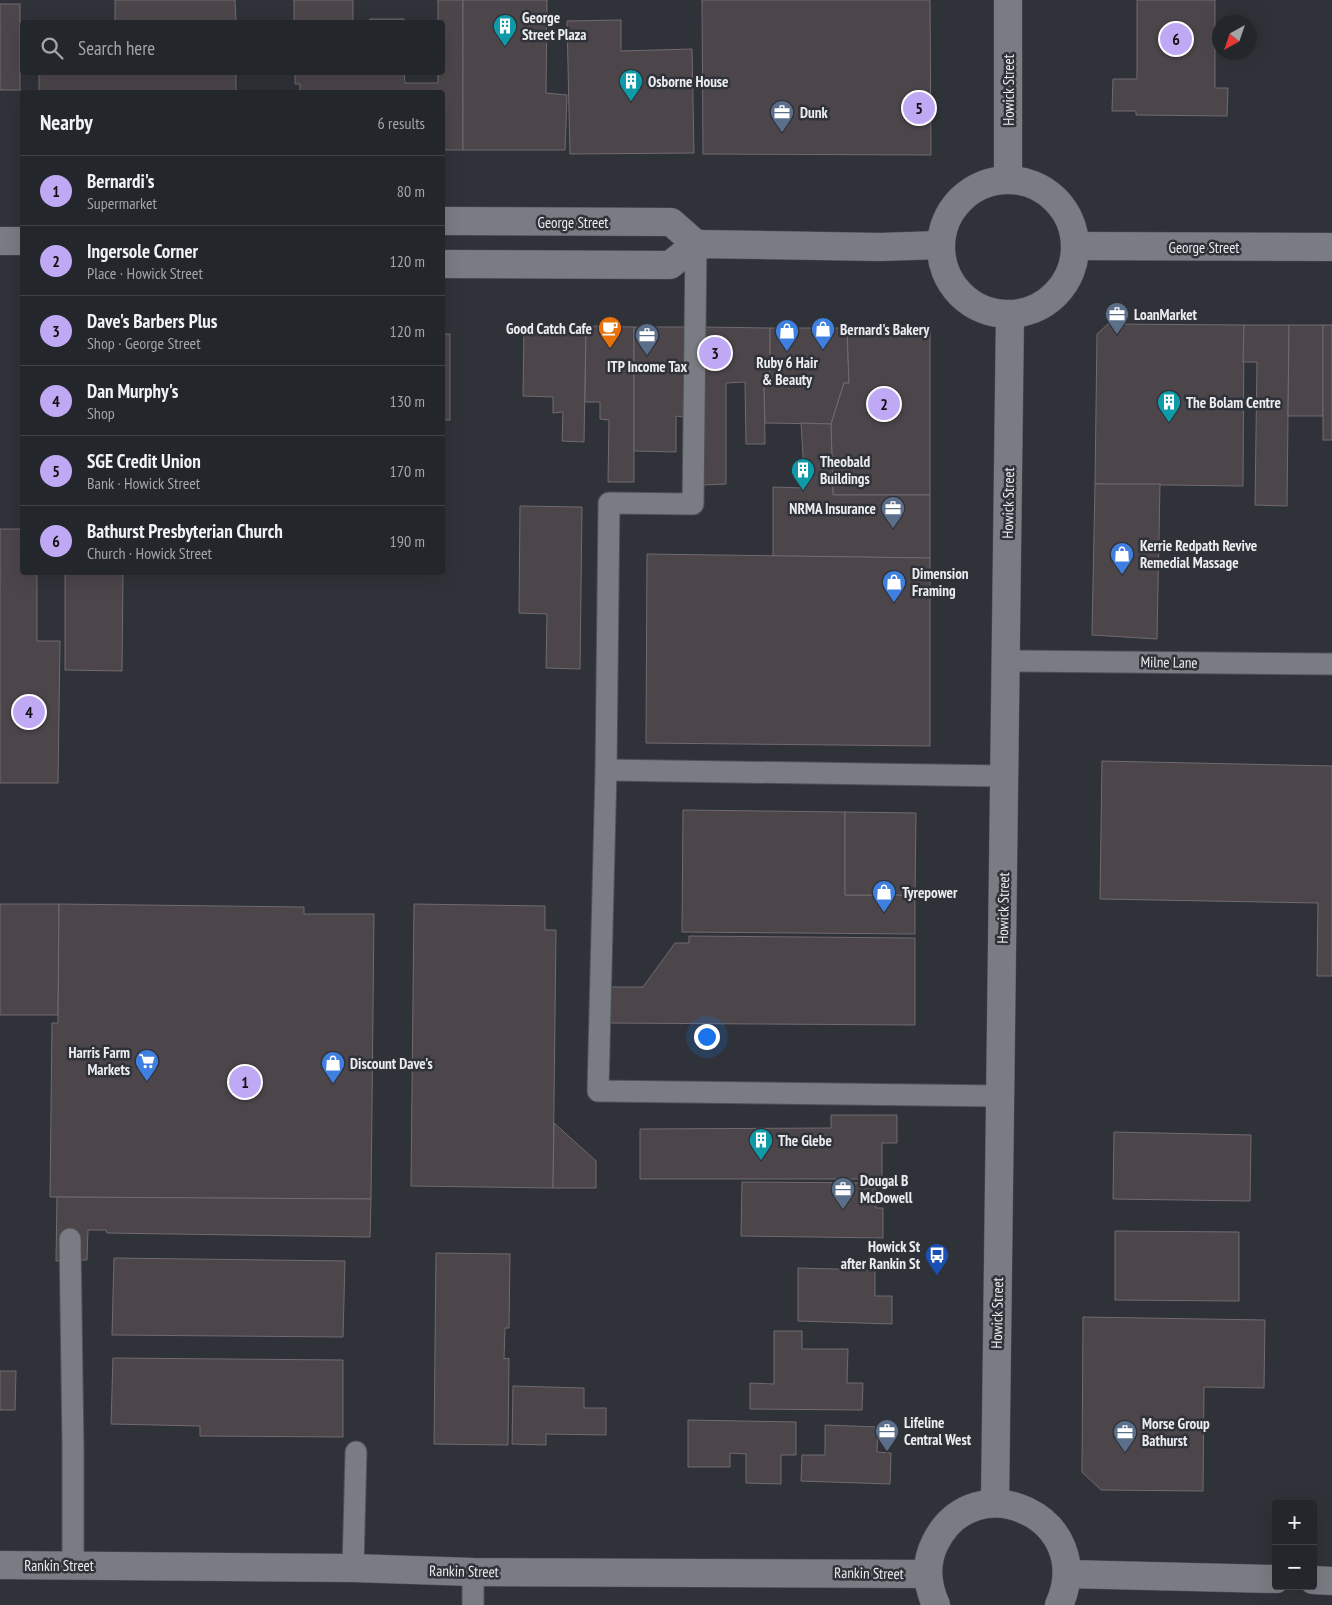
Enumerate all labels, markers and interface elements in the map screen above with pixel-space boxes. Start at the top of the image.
place label: George Street Plaza [522,8,587,44]
building icon: George Street Plaza [492,13,518,47]
north arrow [1212,15,1257,60]
search box [20,20,445,75]
pin: 6 [1160,20,1192,58]
icon: search [38,34,66,62]
text: Search here [78,36,155,60]
street label: Howick Street [999,54,1018,126]
building icon: Osborne House [618,68,644,102]
place label: Osborne House [648,72,729,91]
pin: 5 [903,89,935,127]
office icon: Dunk [769,99,795,133]
place label: Dunk [800,103,828,122]
text: Nearby [40,109,93,136]
text: 6 results [378,113,425,133]
text: Bernardi's [87,169,154,193]
text: 1 [52,181,60,201]
text: 80 m [397,181,425,201]
text: Supermarket [87,193,157,213]
street label: George Street [538,213,608,232]
street label: George Street [1169,238,1239,257]
text: Ingersole Corner [87,239,198,263]
text: 2 [52,251,60,271]
text: 120 m [390,251,425,271]
text: Place · Howick Street [87,263,203,283]
office icon: LoanMarket [1104,301,1130,335]
place label: LoanMarket [1134,305,1198,324]
text: Dave's Barbers Plus [87,309,217,333]
cafe icon: Good Catch Cafe [597,315,623,349]
shop icon: Bernard's Bakery [810,316,836,350]
shop icon: Ruby 6 Hair & Beauty [774,318,800,352]
place label: Good Catch Cafe [506,319,592,338]
place label: Bernard's Bakery [840,320,930,339]
text: 3 [52,321,60,341]
text: 120 m [390,321,425,341]
office icon: ITP Income Tax [634,322,660,356]
text: Shop · George Street [87,333,201,353]
pin: 3 [699,334,731,372]
place label: Ruby 6 Hair & Beauty [756,353,818,389]
place label: ITP Income Tax [607,357,687,376]
text: Dan Murphy's [87,379,178,403]
pin: 2 [868,385,900,423]
building icon: The Bolam Centre [1156,389,1182,423]
text: 4 [52,391,60,411]
text: 130 m [390,391,425,411]
place label: The Bolam Centre [1186,393,1281,412]
text: Shop [87,403,115,423]
text: SGE Credit Union [87,449,201,473]
place label: Theobald Buildings [820,452,870,488]
building icon: Theobald Buildings [790,457,816,491]
text: 5 [52,461,60,481]
text: 170 m [390,461,425,481]
street label: Howick Street [998,467,1018,539]
text: Bank · Howick Street [87,473,200,493]
office icon: NRMA Insurance [880,495,906,529]
place label: NRMA Insurance [789,499,876,518]
text: Bathurst Presbyterian Church [87,519,283,543]
text: 6 [52,531,60,551]
text: 190 m [390,531,425,551]
place label: Kerrie Redpath Revive Remedial Massage [1140,536,1257,572]
shop icon: Kerrie Redpath Revive Remedial Massage [1109,541,1135,575]
text: Church · Howick Street [87,543,212,563]
place label: Dimension Framing [912,564,969,600]
shop icon: Dimension Framing [881,569,907,603]
street label: Milne Lane [1140,652,1198,672]
pin: 4 [13,693,45,731]
street label: Howick Street [993,872,1013,944]
shop icon: Tyrepower [871,879,897,913]
place label: Tyrepower [902,883,958,902]
your location [694,1024,720,1050]
place label: Harris Farm Markets [68,1043,130,1079]
supermarket icon: Harris Farm Markets [134,1048,160,1082]
shop icon: Discount Dave's [320,1050,346,1084]
place label: Discount Dave's [350,1054,433,1073]
pin: 1 [229,1063,261,1101]
building icon: The Glebe [748,1127,774,1161]
place label: The Glebe [778,1131,832,1150]
place label: Dougal B McDowell [860,1171,913,1207]
office icon: Dougal B McDowell [830,1176,856,1210]
place label: Howick St after Rankin St [841,1237,921,1273]
bus stop icon: Howick St after Rankin St [924,1242,950,1276]
street label: Howick Street [987,1277,1007,1349]
place label: Lifeline Central West [904,1413,972,1449]
place label: Morse Group Bathurst [1142,1414,1210,1450]
office icon: Lifeline Central West [874,1418,900,1452]
office icon: Morse Group Bathurst [1112,1419,1138,1453]
map controls [1272,1500,1317,1590]
button: + [1272,1500,1317,1545]
button: − [1272,1545,1317,1590]
street label: Rankin Street [24,1556,94,1575]
street label: Rankin Street [429,1561,499,1581]
street label: Rankin Street [834,1563,904,1583]

